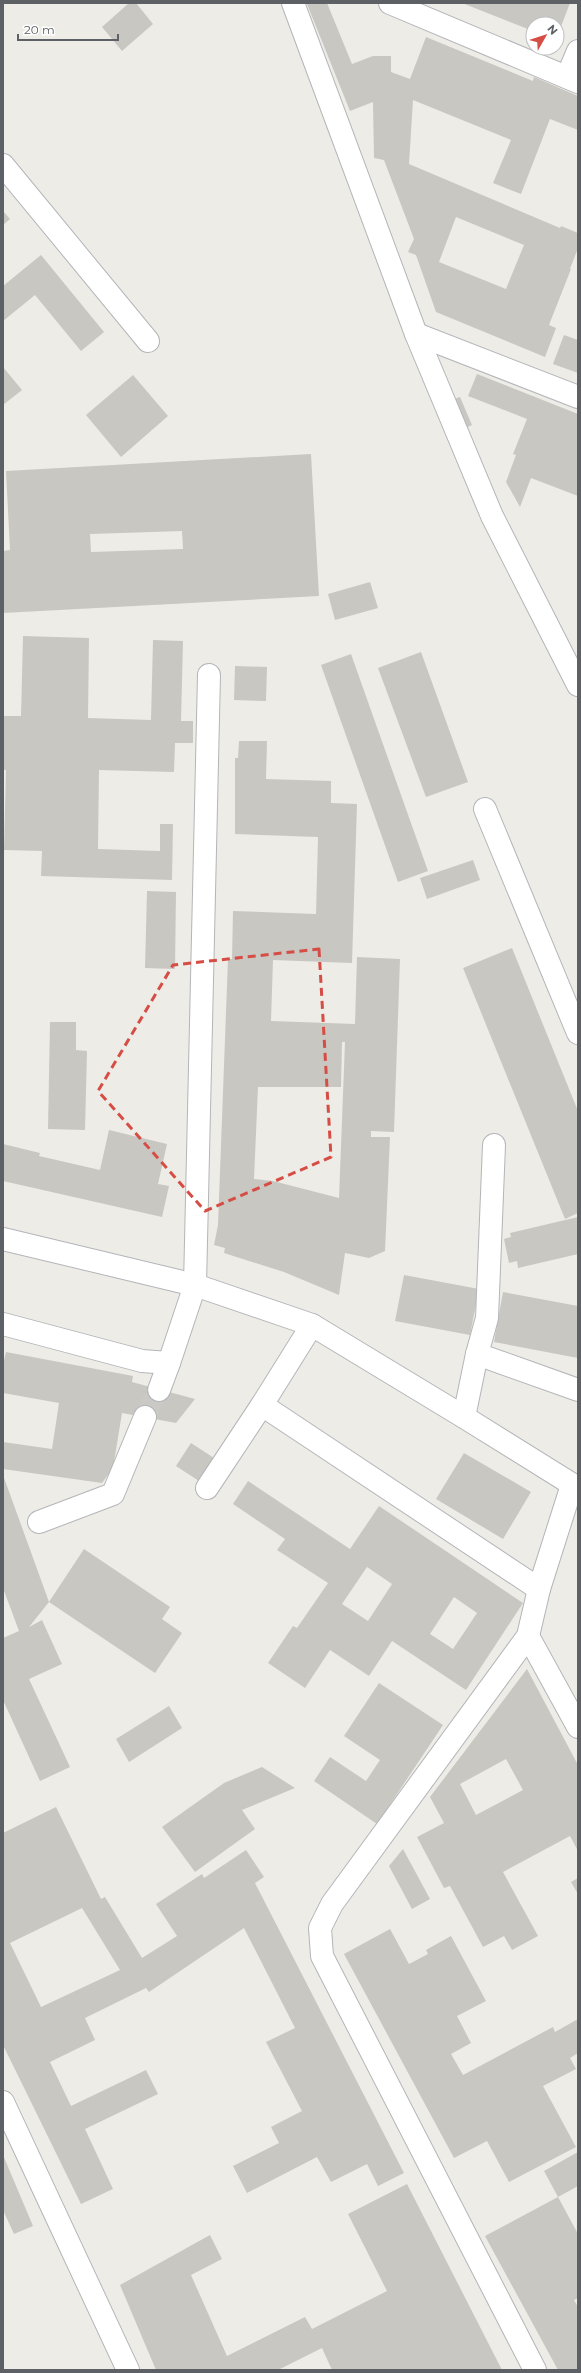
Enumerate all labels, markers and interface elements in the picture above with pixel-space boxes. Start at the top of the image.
scale bar [18,16,118,42]
north arrow [525,16,565,56]
text: 20 m [24,22,55,37]
text: N [545,22,561,38]

